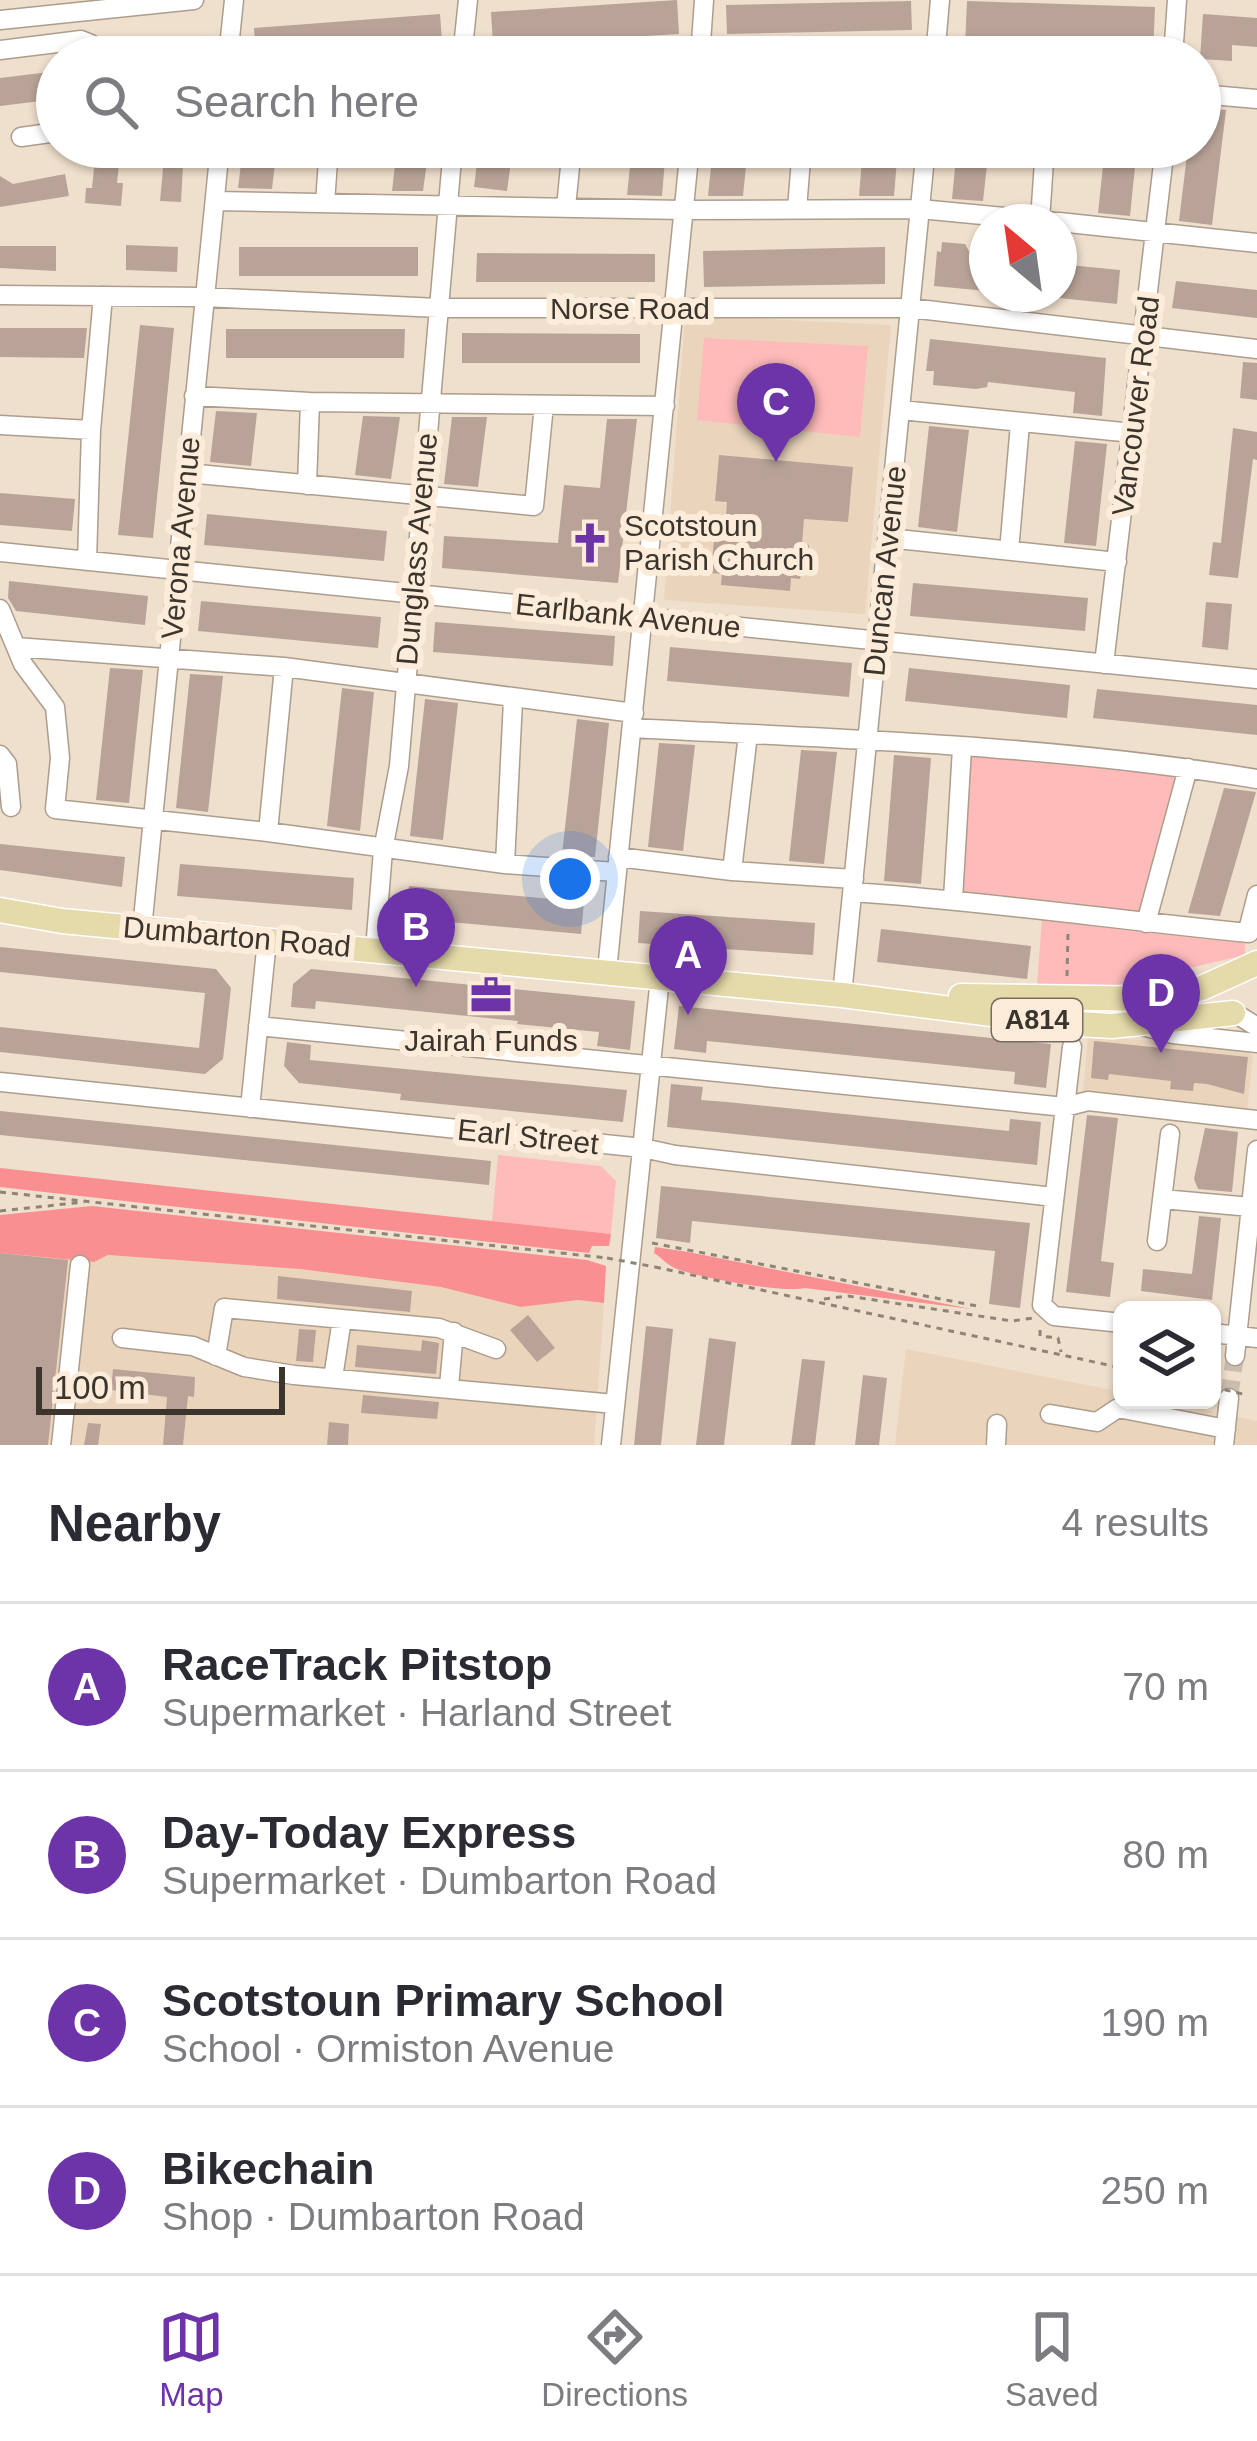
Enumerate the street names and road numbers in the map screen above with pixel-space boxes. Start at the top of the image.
street label: Norse Road [550,292,710,325]
street label: Vancouver Road [1106,294,1165,518]
street label: Dunglass Avenue [390,431,443,666]
street label: Verona Avenue [155,435,206,640]
street label: Duncan Avenue [857,464,912,678]
street label: Earlbank Avenue [514,587,742,644]
street label: Dumbarton Road [122,910,352,963]
road number: A814 [992,999,1082,1041]
street label: Earl Street [456,1113,601,1160]

